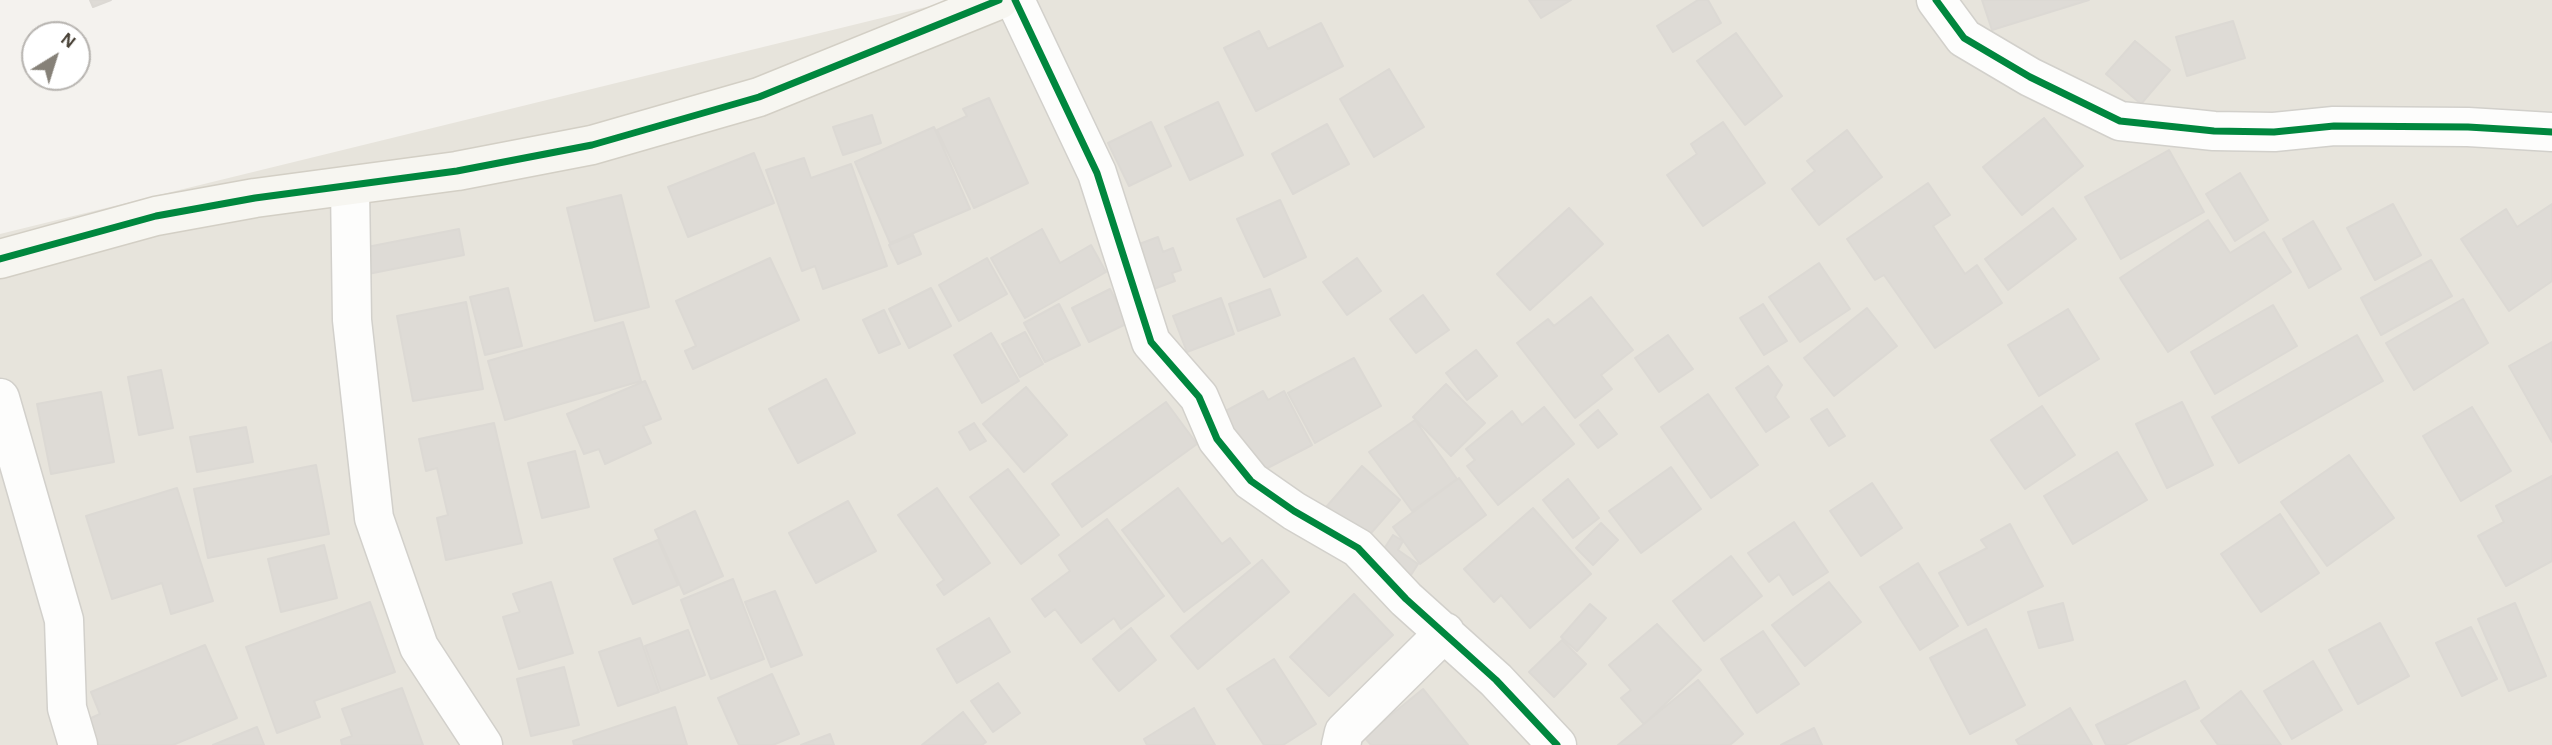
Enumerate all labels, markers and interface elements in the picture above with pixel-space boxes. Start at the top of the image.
north arrow [21,21,91,91]
text: N [57,29,79,52]

